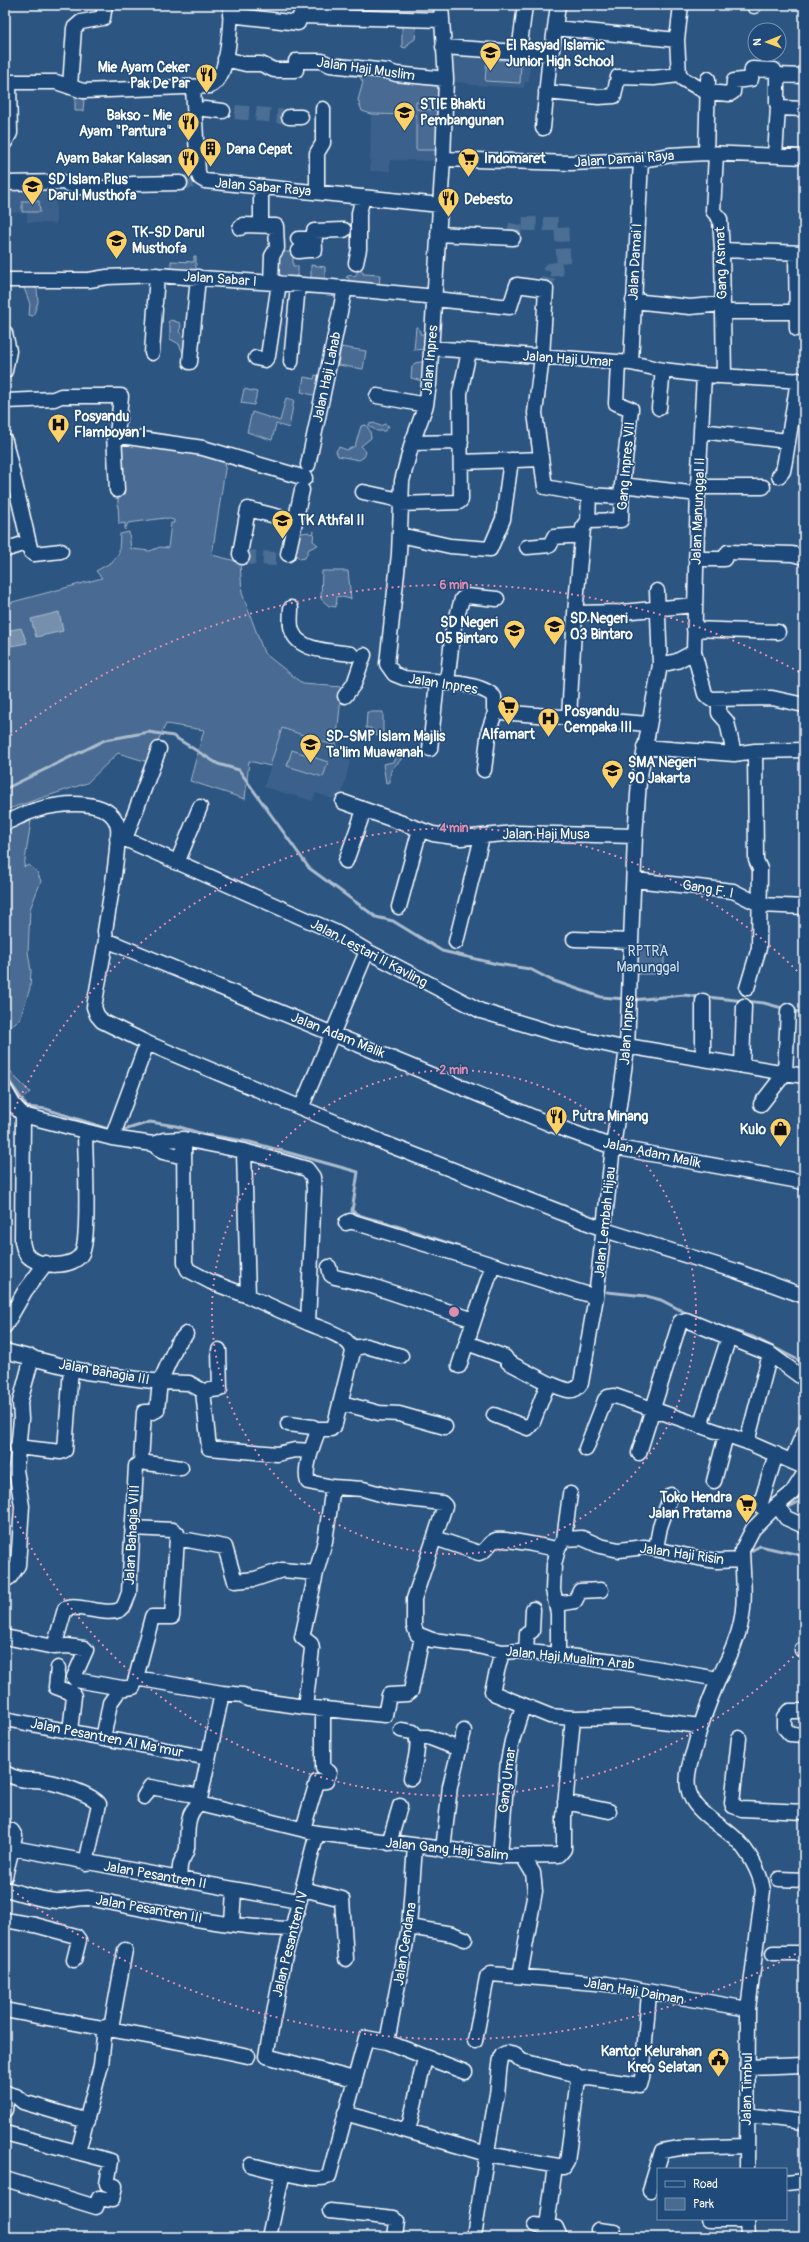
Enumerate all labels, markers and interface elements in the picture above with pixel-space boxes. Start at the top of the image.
north arrow [747,22,787,62]
place label: El Rasyad Islamic Junior High School [506,37,614,70]
text: N [751,38,764,46]
school or university icon: El Rasyad Islamic Junior High School [477,40,503,73]
street label: Jalan Haji Muslim [316,54,416,84]
place label: Mie Ayam Ceker Pak De Par [98,59,191,92]
restaurant icon: Mie Ayam Ceker Pak De Par [193,62,219,95]
place label: STIE Bhakti Pembangunan [420,96,504,129]
school or university icon: STIE Bhakti Pembangunan [391,99,417,132]
place label: Bakso - Mie Ayam "Pantura" [79,107,173,140]
restaurant icon: Bakso - Mie Ayam "Pantura" [175,110,201,143]
building icon: Dana Cepat [198,136,224,169]
place label: Dana Cepat [226,141,293,158]
restaurant icon: Ayam Bakar Kalasan [175,145,201,178]
supermarket icon: Indomaret [455,145,481,178]
street label: Jalan Damai Raya [573,147,675,171]
place label: Ayam Bakar Kalasan [56,150,172,167]
place label: Indomaret [484,150,546,167]
place label: SD Islam Plus Darul Musthofa [48,171,137,204]
school or university icon: SD Islam Plus Darul Musthofa [19,174,45,207]
street label: Jalan Sabar Raya [214,174,312,200]
restaurant icon: Debesto [435,186,461,219]
place label: Debesto [464,191,513,208]
street label: Jalan Damai I [624,223,646,301]
place label: TK-SD Darul Musthofa [131,224,205,257]
street label: Gang Asmat [711,226,731,300]
school or university icon: TK-SD Darul Musthofa [103,227,129,260]
street label: Jalan Sabar I [183,268,257,290]
street label: Jalan Inpres [418,324,442,396]
street label: Jalan Haji Lahab [309,330,345,424]
street label: Jalan Haji Umar [522,347,614,371]
place label: Posyandu Flamboyan I [74,408,146,441]
hospital icon: Posyandu Flamboyan I [46,411,72,444]
street label: Gang Inpres VII [614,421,638,511]
street label: Jalan Manunggal II [688,457,708,565]
school or university icon: TK Athfal II [269,507,295,540]
place label: TK Athfal II [297,512,364,529]
text: 6 min [439,578,469,593]
place label: SD Negeri 03 Bintaro [570,610,633,643]
school or university icon: SD Negeri 03 Bintaro [541,613,567,646]
place label: SD Negeri 05 Bintaro [435,614,499,647]
school or university icon: SD Negeri 05 Bintaro [501,617,527,650]
street label: Jalan Inpres [407,670,480,698]
supermarket icon: Alfamart [495,693,521,726]
place label: Posyandu Cempaka III [564,703,632,736]
hospital icon: Posyandu Cempaka III [535,706,561,739]
place label: Alfamart [481,726,535,743]
place label: SD-SMP Islam Majlis Ta'lim Muawanah [325,728,446,761]
school or university icon: SD-SMP Islam Majlis Ta'lim Muawanah [297,731,323,764]
place label: SMA Negeri 90 Jakarta [628,754,697,787]
school or university icon: SMA Negeri 90 Jakarta [599,757,625,790]
text: 4 min [438,821,469,836]
street label: Jalan Haji Musa [502,826,590,843]
street label: Gang F. I [681,876,735,902]
street label: Jalan Lestari II Kavling [308,915,430,991]
park label: RPTRA Manunggal [617,943,680,976]
street label: Jalan Inpres [616,994,638,1065]
street label: Jalan Adam Malik [289,1008,388,1062]
text: 2 min [440,1063,469,1078]
restaurant icon: Putra Minang [544,1103,570,1136]
place label: Putra Minang [572,1108,648,1125]
shop icon: Kulo [768,1116,794,1149]
place label: Kulo [740,1121,766,1138]
street label: Jalan Adam Malik [601,1134,703,1172]
street label: Jalan Lembah Hijau [591,1166,619,1278]
centre of rings [447,1305,461,1319]
street label: Jalan Bahagia III [57,1356,151,1388]
street label: Jalan Bahagia VIII [121,1484,143,1586]
place label: Toko Hendra Jalan Pratama [649,1489,732,1522]
supermarket icon: Toko Hendra Jalan Pratama [734,1492,760,1525]
street label: Jalan Haji Risin [639,1540,725,1568]
street label: Jalan Haji Mualim Arab [505,1643,636,1673]
street label: Jalan Pesantren Al Ma'mur [29,1715,185,1761]
street label: Gang Umar [495,1746,519,1814]
street label: Jalan Gang Haji Salim [385,1834,509,1864]
street label: Jalan Pesantren II [102,1858,208,1892]
street label: Jalan Pesantren IV [269,1889,311,1999]
street label: Jalan Pesantren III [94,1891,204,1927]
street label: Jalan Cendana [390,1901,420,1987]
street label: Jalan Haji Daiman [582,1974,686,2008]
place label: Kantor Kelurahan Kreo Selatan [601,2043,702,2076]
public building icon: Kantor Kelurahan Kreo Selatan [705,2046,731,2079]
street label: Jalan Timbul [738,2052,756,2126]
legend [657,2168,787,2220]
text: Road [693,2177,718,2192]
text: Park [693,2197,714,2212]

